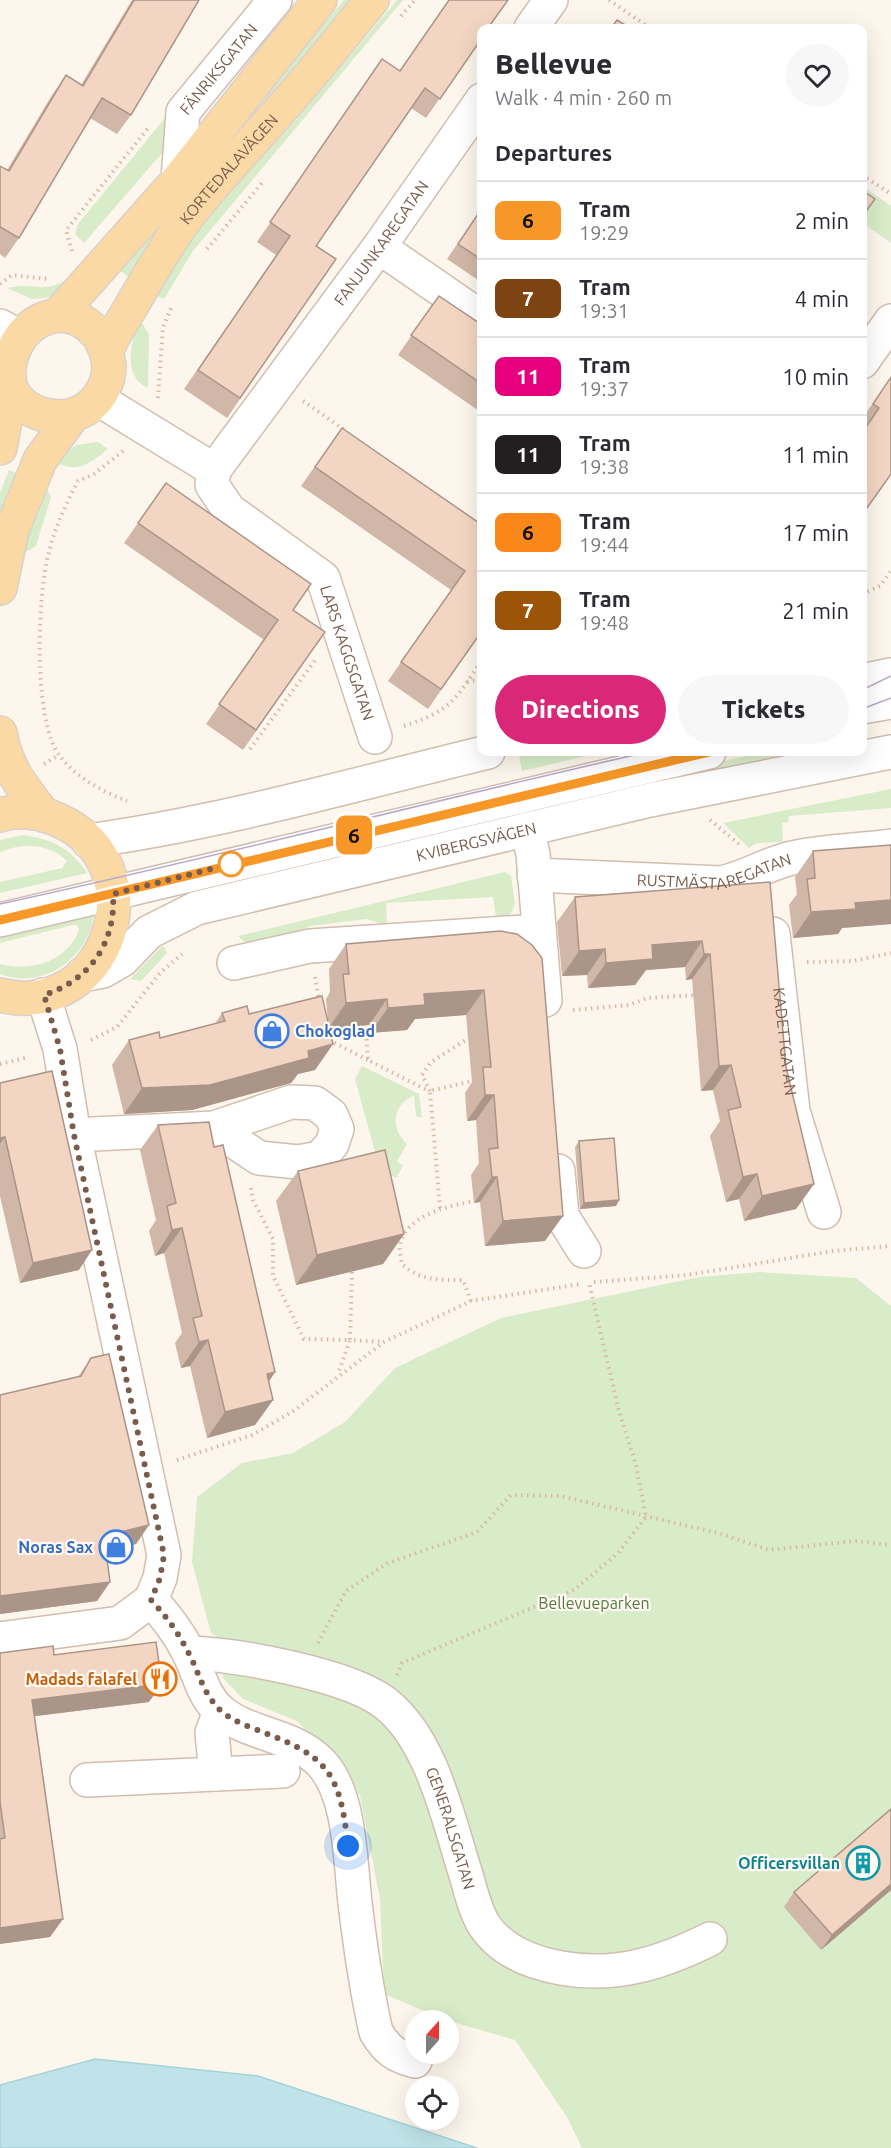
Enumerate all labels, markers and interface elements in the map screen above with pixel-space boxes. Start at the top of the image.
street label: FÄNRIKSGATAN [176,20,261,118]
button: heart [786,44,849,107]
text: Bellevue [495,48,612,79]
text: Walk · 4 min · 260 m [495,86,672,109]
street label: KORTEDALAVÄGEN [176,110,281,228]
text: Departures [495,140,612,165]
street label: FANJUNKAREGATAN [330,177,432,309]
text: Tram [579,196,631,221]
text: 6 [522,208,534,232]
text: 2 min [795,208,849,233]
text: 19:29 [579,221,629,244]
text: Tram [579,274,631,299]
text: 7 [522,286,534,310]
text: 4 min [795,286,849,311]
text: 19:31 [579,299,629,322]
text: Tram [579,352,631,377]
text: 11 [516,364,540,388]
text: 10 min [782,364,849,389]
text: 19:37 [579,377,629,400]
text: Tram [579,430,631,455]
text: 11 [516,442,540,466]
text: 11 min [782,442,849,467]
text: 19:38 [579,455,629,478]
text: Tram [579,508,631,533]
text: 6 [522,520,534,544]
text: 17 min [782,520,849,545]
text: 19:44 [579,533,629,556]
street label: LARS KAGGSGATAN [317,583,378,723]
text: Tram [579,586,631,611]
text: 7 [522,598,534,622]
text: 21 min [782,598,849,623]
text: 19:48 [579,611,629,634]
button: Directions [495,675,666,744]
button: Tickets [678,675,849,744]
line badge: 6 [334,816,374,854]
street label: KVIBERGSVÄGEN [414,818,538,864]
text: 6 [348,823,360,847]
street label: RUSTMÄSTAREGATAN [636,850,793,893]
unlabelled marker [218,851,244,877]
street label: KADETTGATAN [770,986,800,1096]
shop icon: Chokoglad [254,1013,290,1049]
place label: Chokoglad [295,1022,375,1040]
shop icon: Noras Sax [98,1529,134,1565]
place label: Noras Sax [18,1538,93,1556]
park label: Bellevueparken [538,1594,650,1612]
restaurant icon: Madads falafel [142,1661,178,1697]
place label: Madads falafel [25,1670,137,1688]
street label: GENERALSGATAN [422,1764,479,1891]
your location [333,1831,363,1861]
building icon: Officersvillan [845,1845,881,1881]
place label: Officersvillan [738,1854,840,1872]
north arrow [405,2010,459,2064]
map controls [405,2010,459,2130]
button: locate [405,2076,459,2130]

